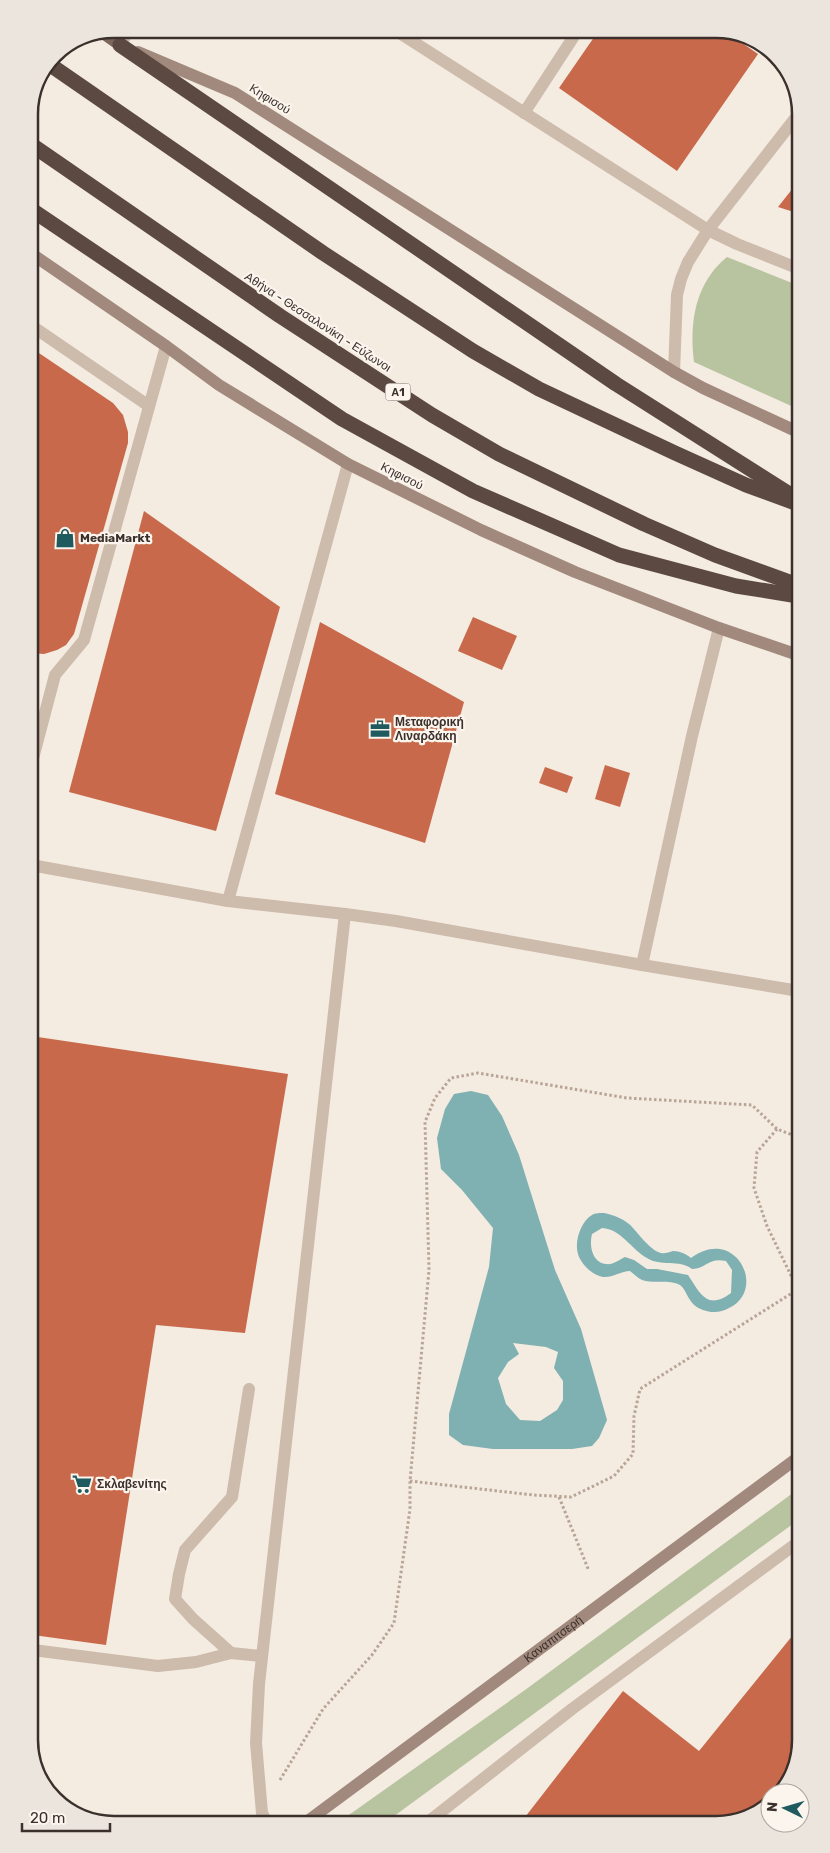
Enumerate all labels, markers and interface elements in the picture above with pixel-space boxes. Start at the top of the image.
street label: Κηφισού [247,81,293,117]
street label: Αθήνα - Θεσσαλονίκη - Εύζωνοι [242,269,394,375]
road number: Α1 [386,384,410,401]
street label: Κηφισού [378,459,426,493]
shop icon: MediaMarkt [54,527,76,549]
place label: MediaMarkt [80,531,151,545]
place label: Μεταφορική Λιναρδάκη [395,715,464,743]
office icon: Μεταφορική Λιναρδάκη [369,718,391,740]
supermarket icon: Σκλαβενίτης [71,1473,93,1495]
place label: Σκλαβενίτης [97,1477,167,1491]
street label: Καναπιτσερή [521,1613,585,1665]
north arrow [760,1783,810,1833]
scale bar [22,1800,110,1832]
text: N [764,1801,781,1813]
text: 20 m [30,1809,65,1827]

